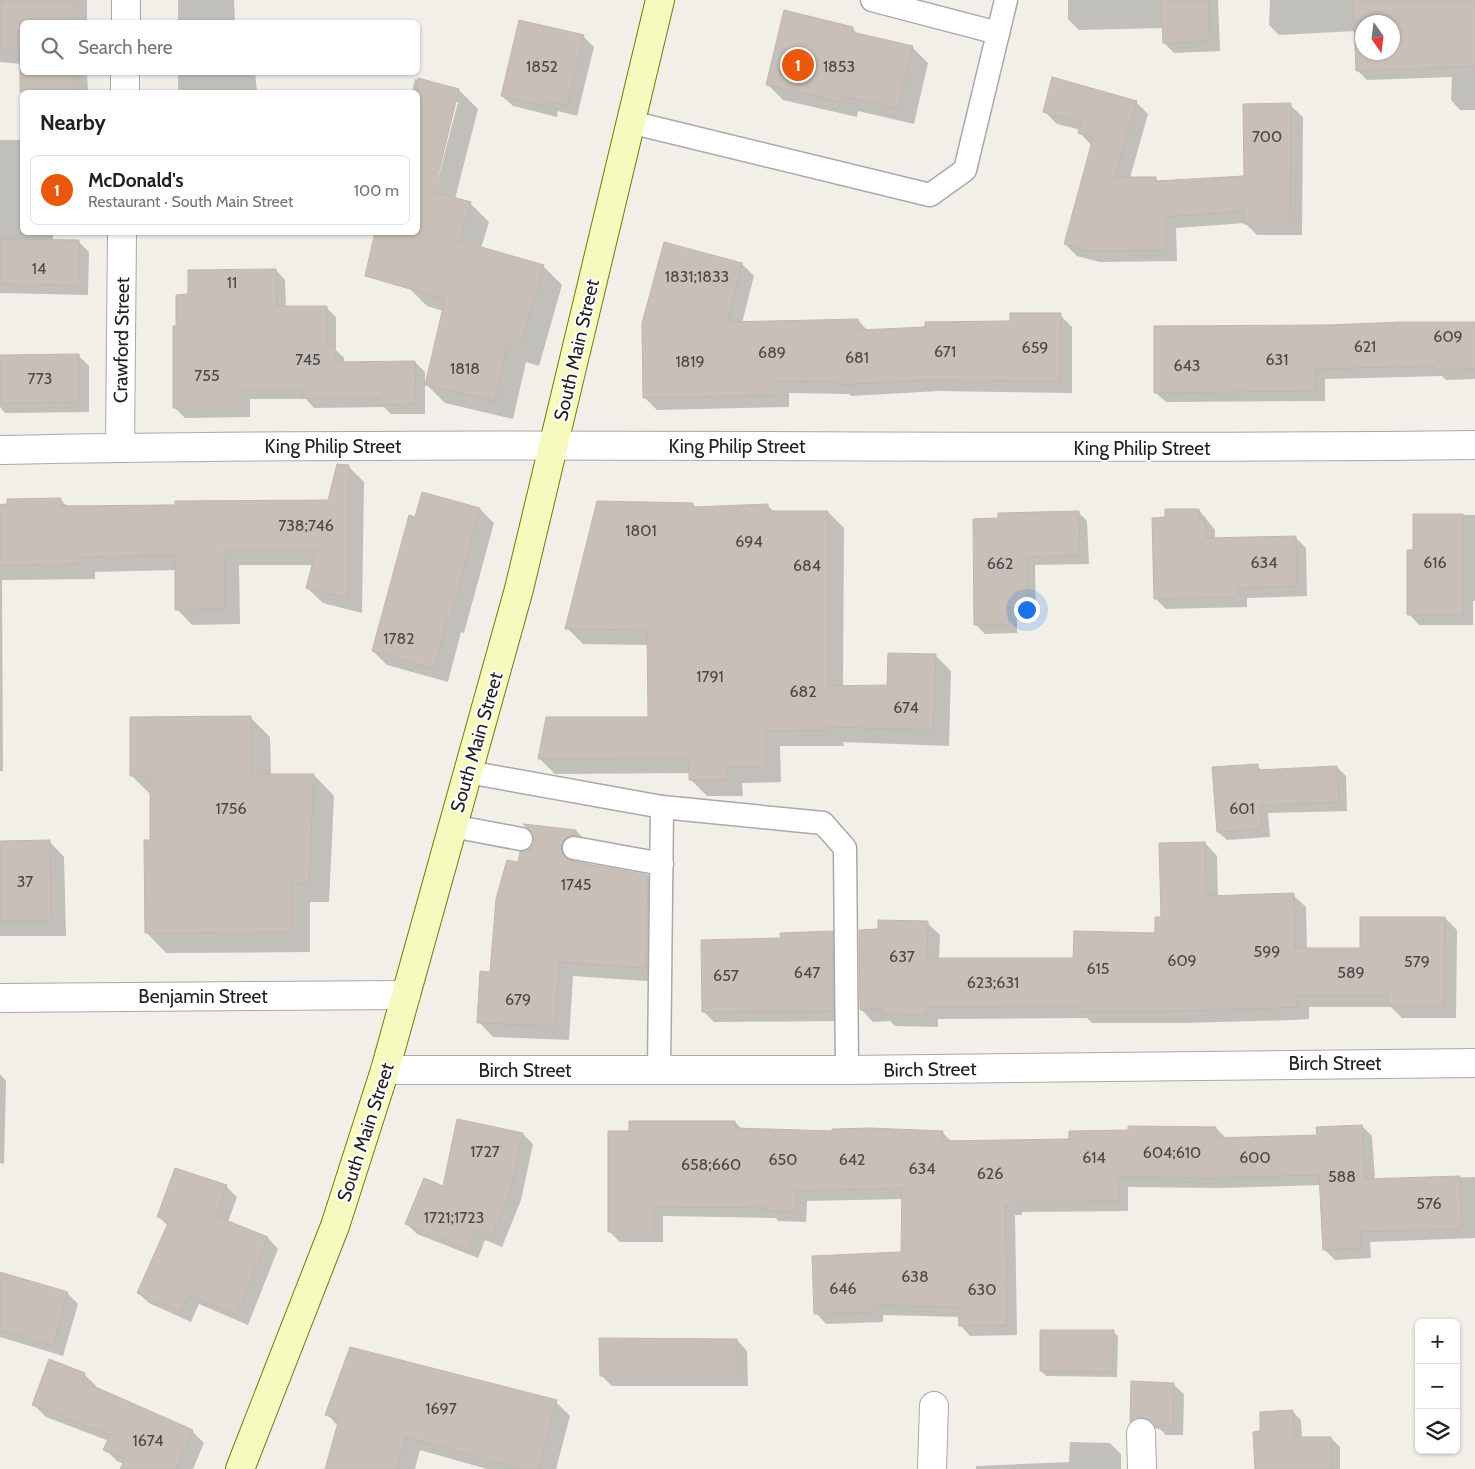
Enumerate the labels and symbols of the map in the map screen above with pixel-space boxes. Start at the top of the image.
north arrow [1355,15,1400,60]
pin: 1 [782,46,814,84]
house number: 1852 [526,57,558,76]
house number: 1853 [823,57,855,76]
house number: 700 [1252,127,1282,146]
house number: 14 [32,259,46,278]
house number: 1831;1833 [665,267,729,286]
house number: 11 [227,273,237,292]
street label: Crawford Street [109,276,134,403]
street label: South Main Street [549,276,604,423]
house number: 609 [1433,327,1463,346]
house number: 621 [1354,337,1376,356]
house number: 659 [1022,338,1048,357]
house number: 671 [934,342,956,361]
house number: 689 [758,343,786,362]
house number: 681 [845,348,869,367]
house number: 745 [295,350,321,369]
house number: 631 [1266,350,1288,369]
house number: 1819 [675,352,705,371]
house number: 643 [1174,356,1201,375]
house number: 1818 [450,359,480,378]
house number: 755 [194,366,220,385]
house number: 773 [28,369,52,388]
street label: King Philip Street [265,435,402,458]
street label: King Philip Street [669,435,806,458]
street label: King Philip Street [1074,437,1211,460]
house number: 738;746 [278,516,334,535]
house number: 1801 [625,521,657,540]
house number: 694 [735,532,763,551]
house number: 634 [1251,553,1278,572]
house number: 616 [1423,553,1447,572]
house number: 662 [987,554,1013,573]
house number: 684 [793,556,821,575]
your location [1014,597,1040,623]
house number: 1782 [383,629,415,648]
house number: 1791 [696,667,724,686]
street label: South Main Street [445,669,508,815]
house number: 682 [789,682,817,701]
house number: 674 [893,698,919,717]
house number: 1756 [215,799,247,818]
house number: 601 [1229,799,1255,818]
house number: 37 [17,872,33,891]
house number: 1745 [561,875,591,894]
house number: 599 [1254,942,1280,961]
house number: 637 [889,947,915,966]
house number: 609 [1167,951,1197,970]
house number: 579 [1404,952,1430,971]
house number: 615 [1087,959,1109,978]
house number: 647 [794,963,820,982]
house number: 589 [1337,963,1365,982]
house number: 657 [713,966,739,985]
house number: 623;631 [967,973,1019,992]
street label: Benjamin Street [138,985,268,1008]
house number: 679 [505,990,531,1009]
street label: Birch Street [1288,1052,1382,1075]
street label: Birch Street [883,1057,977,1082]
street label: South Main Street [332,1059,399,1205]
street label: Birch Street [478,1059,572,1082]
house number: 1727 [470,1142,500,1161]
house number: 604;610 [1143,1143,1201,1162]
house number: 614 [1082,1148,1106,1167]
house number: 600 [1239,1148,1271,1167]
house number: 650 [769,1150,797,1169]
house number: 642 [839,1150,865,1169]
house number: 658;660 [681,1155,741,1174]
house number: 634 [909,1159,936,1178]
house number: 626 [977,1164,1003,1183]
house number: 588 [1328,1167,1356,1186]
house number: 576 [1416,1194,1442,1213]
house number: 1721;1723 [424,1208,484,1227]
house number: 638 [901,1267,929,1286]
house number: 646 [829,1279,857,1298]
house number: 630 [968,1280,996,1299]
house number: 1697 [425,1399,457,1418]
house number: 1674 [133,1431,163,1450]

